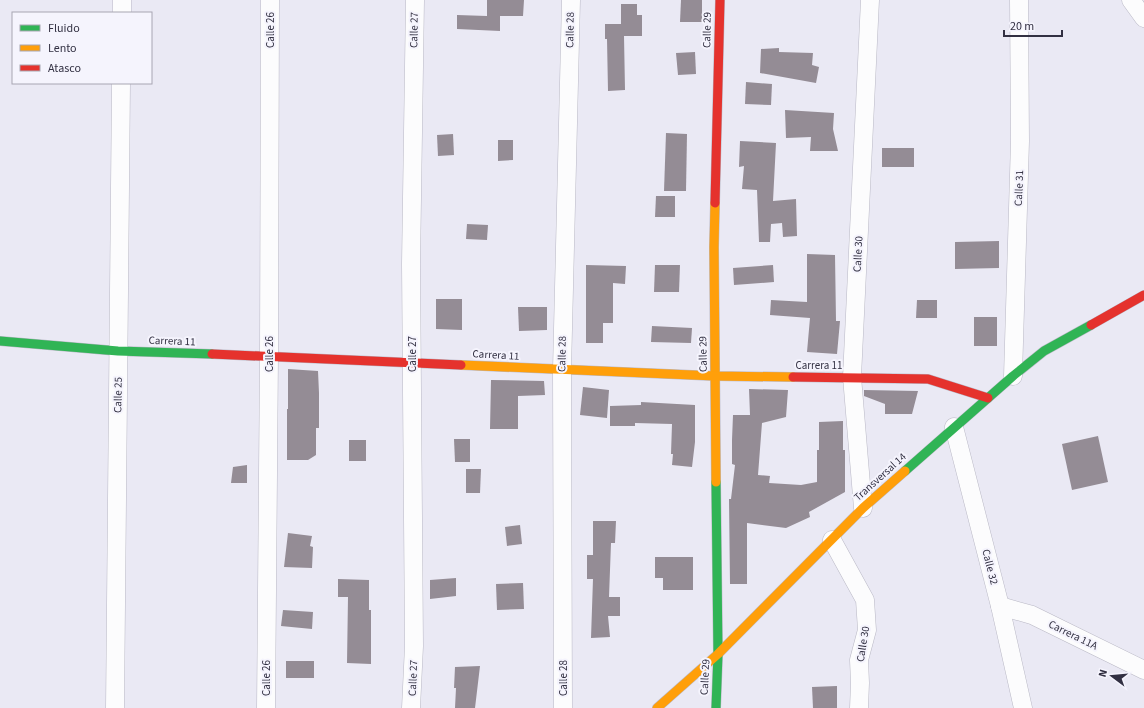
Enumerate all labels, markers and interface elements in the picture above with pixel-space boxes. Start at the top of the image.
street label: Calle 26 [263,11,278,48]
street label: Calle 28 [562,11,578,48]
legend [12,12,152,84]
street label: Calle 27 [406,12,422,48]
street label: Calle 29 [699,12,715,48]
scale bar [1004,12,1062,38]
text: 20 m [1010,18,1034,35]
text: Fluido [48,20,80,37]
text: Lento [48,40,77,57]
text: Atasco [48,60,81,77]
street label: Calle 31 [1011,170,1027,206]
street label: Calle 30 [850,236,866,272]
street label: Carrera 11 [148,333,196,349]
street label: Calle 26 [262,335,277,372]
street label: Calle 28 [554,335,570,372]
street label: Calle 27 [405,336,420,372]
street label: Calle 29 [695,336,711,372]
street label: Carrera 11 [472,346,520,364]
street label: Carrera 11 [795,358,843,373]
street label: Calle 25 [110,377,126,413]
street label: Transversal 14 [851,449,910,505]
street label: Calle 32 [978,548,1002,586]
street label: Carrera 11A [1046,617,1100,653]
street label: Calle 30 [853,625,873,663]
north arrow [1092,656,1132,696]
street label: Calle 26 [259,659,274,696]
street label: Calle 28 [556,659,571,696]
street label: Calle 29 [697,659,713,695]
street label: Calle 27 [405,660,421,696]
text: N [1095,668,1111,679]

